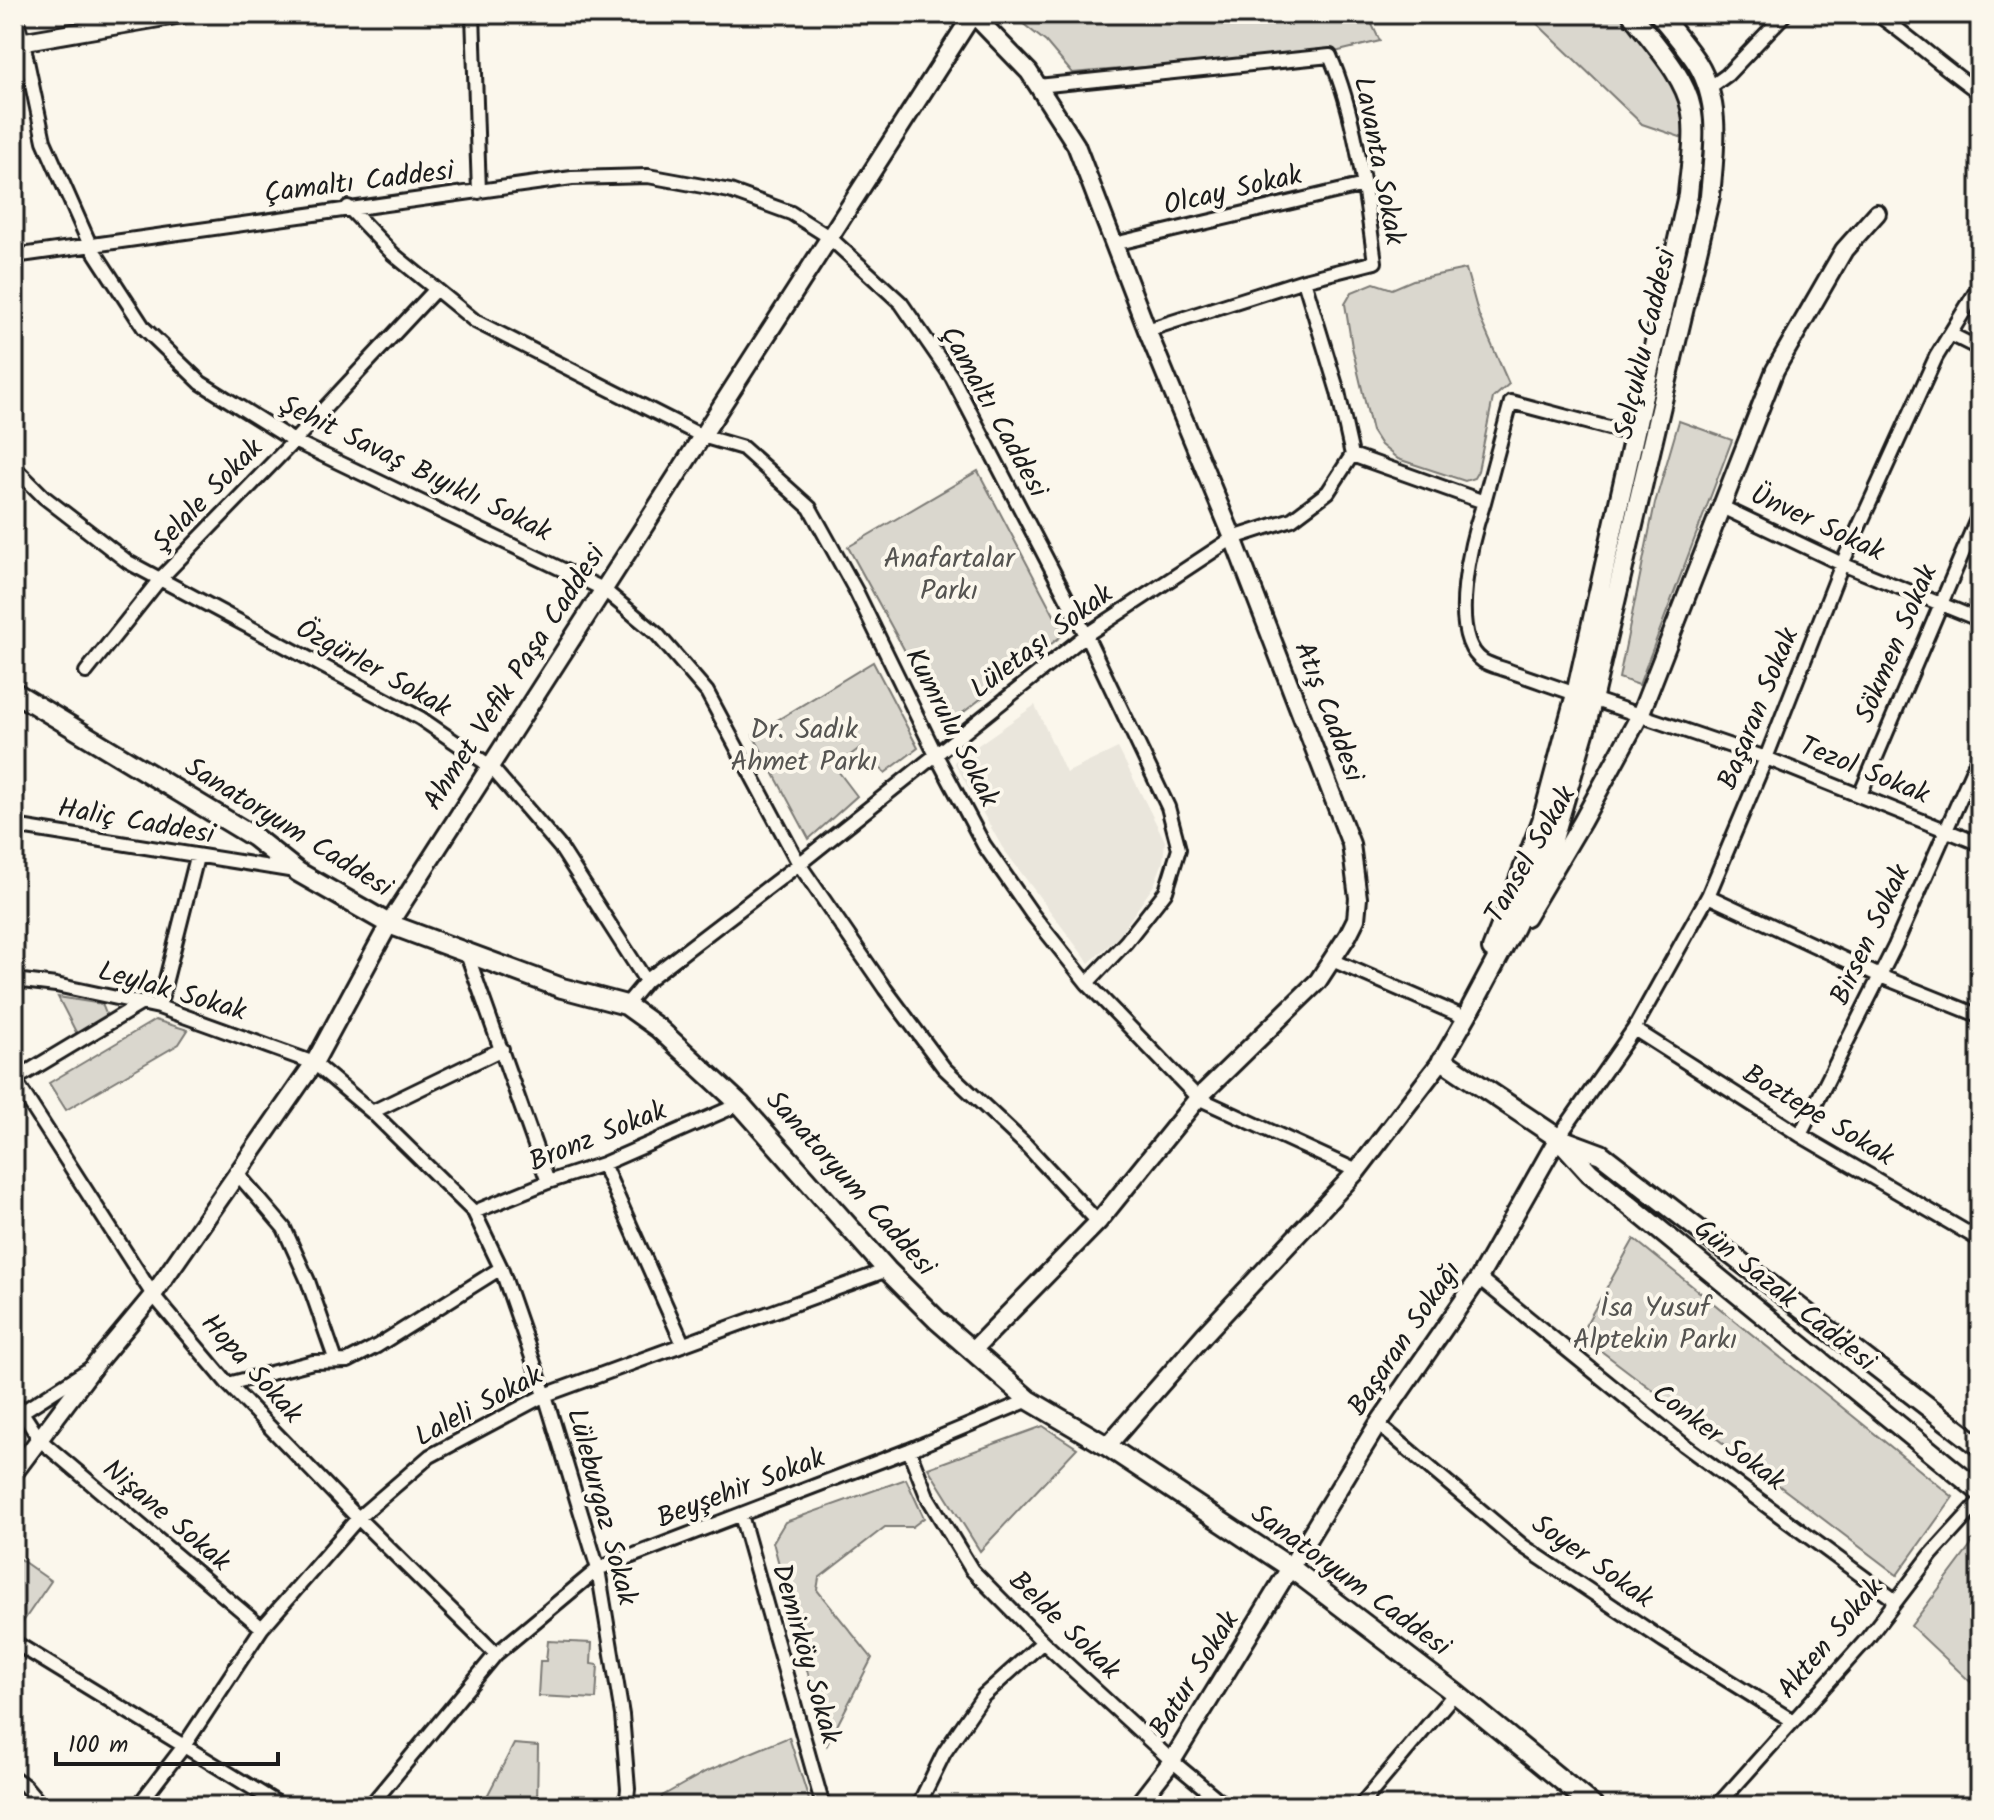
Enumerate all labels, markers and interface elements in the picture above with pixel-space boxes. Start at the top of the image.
street label: Lavanta Sokak [1340,73,1417,250]
street label: Çamaltı Caddesi [262,149,458,217]
street label: Olcay Sokak [1159,153,1308,229]
street label: Selçuklu Caddesi [1602,243,1690,444]
street label: Çamaltı Caddesi [927,318,1060,507]
street label: Şehit Savaş Bıyıklı Sokak [271,383,560,555]
street label: Şelale Sokak [141,427,275,564]
street label: Ünver Sokak [1743,473,1892,575]
street label: Ahmet Vefik Paşa Caddesi [412,535,619,820]
park label: Anafartalar Parkı [883,537,1016,614]
street label: Sökmen Sokak [1843,557,1951,730]
street label: Lületaşı Sokak [961,573,1124,711]
street label: Özgürler Sokak [287,608,460,731]
street label: Başaran Sokak [1706,620,1812,797]
street label: Atış Caddesi [1281,635,1376,790]
street label: Kumrulu Sokak [892,640,1011,816]
park label: Dr. Sadık Ahmet Parkı [730,708,878,785]
street label: Tezol Sokak [1792,724,1937,818]
street label: Sanatoryum Caddesi [175,746,402,911]
street label: Tansel Sokak [1473,777,1589,932]
street label: Haliç Caddesi [54,786,219,858]
street label: Birsen Sokak [1819,856,1924,1013]
street label: Leylak Sokak [93,949,252,1035]
street label: Boztepe Sokak [1733,1053,1903,1180]
street label: Sanatoryum Caddesi [754,1081,947,1288]
street label: Bronz Sokak [522,1089,675,1185]
street label: Gün Sazak Caddesi [1683,1208,1886,1385]
street label: Başaran Sokağı [1336,1252,1474,1426]
park label: İsa Yusuf Alptekin Parkı [1573,1286,1737,1363]
street label: Hopa Sokak [189,1303,314,1435]
street label: Laleli Sokak [407,1354,552,1460]
street label: Conker Sokak [1642,1373,1795,1504]
street label: Lüleburgaz Sokak [553,1403,649,1611]
street label: Beyşehir Sokak [650,1436,833,1542]
street label: Nişane Sokak [92,1449,241,1584]
street label: Sanatoryum Caddesi [1240,1493,1461,1670]
street label: Soyer Sokak [1521,1503,1663,1621]
street label: Demirköy Sokak [758,1558,852,1750]
street label: Belde Sokak [997,1560,1131,1692]
street label: Akten Sokak [1767,1568,1896,1710]
street label: Batur Sokak [1138,1602,1252,1747]
scale bar [56,1716,278,1766]
text: 100 m [68,1726,128,1765]

